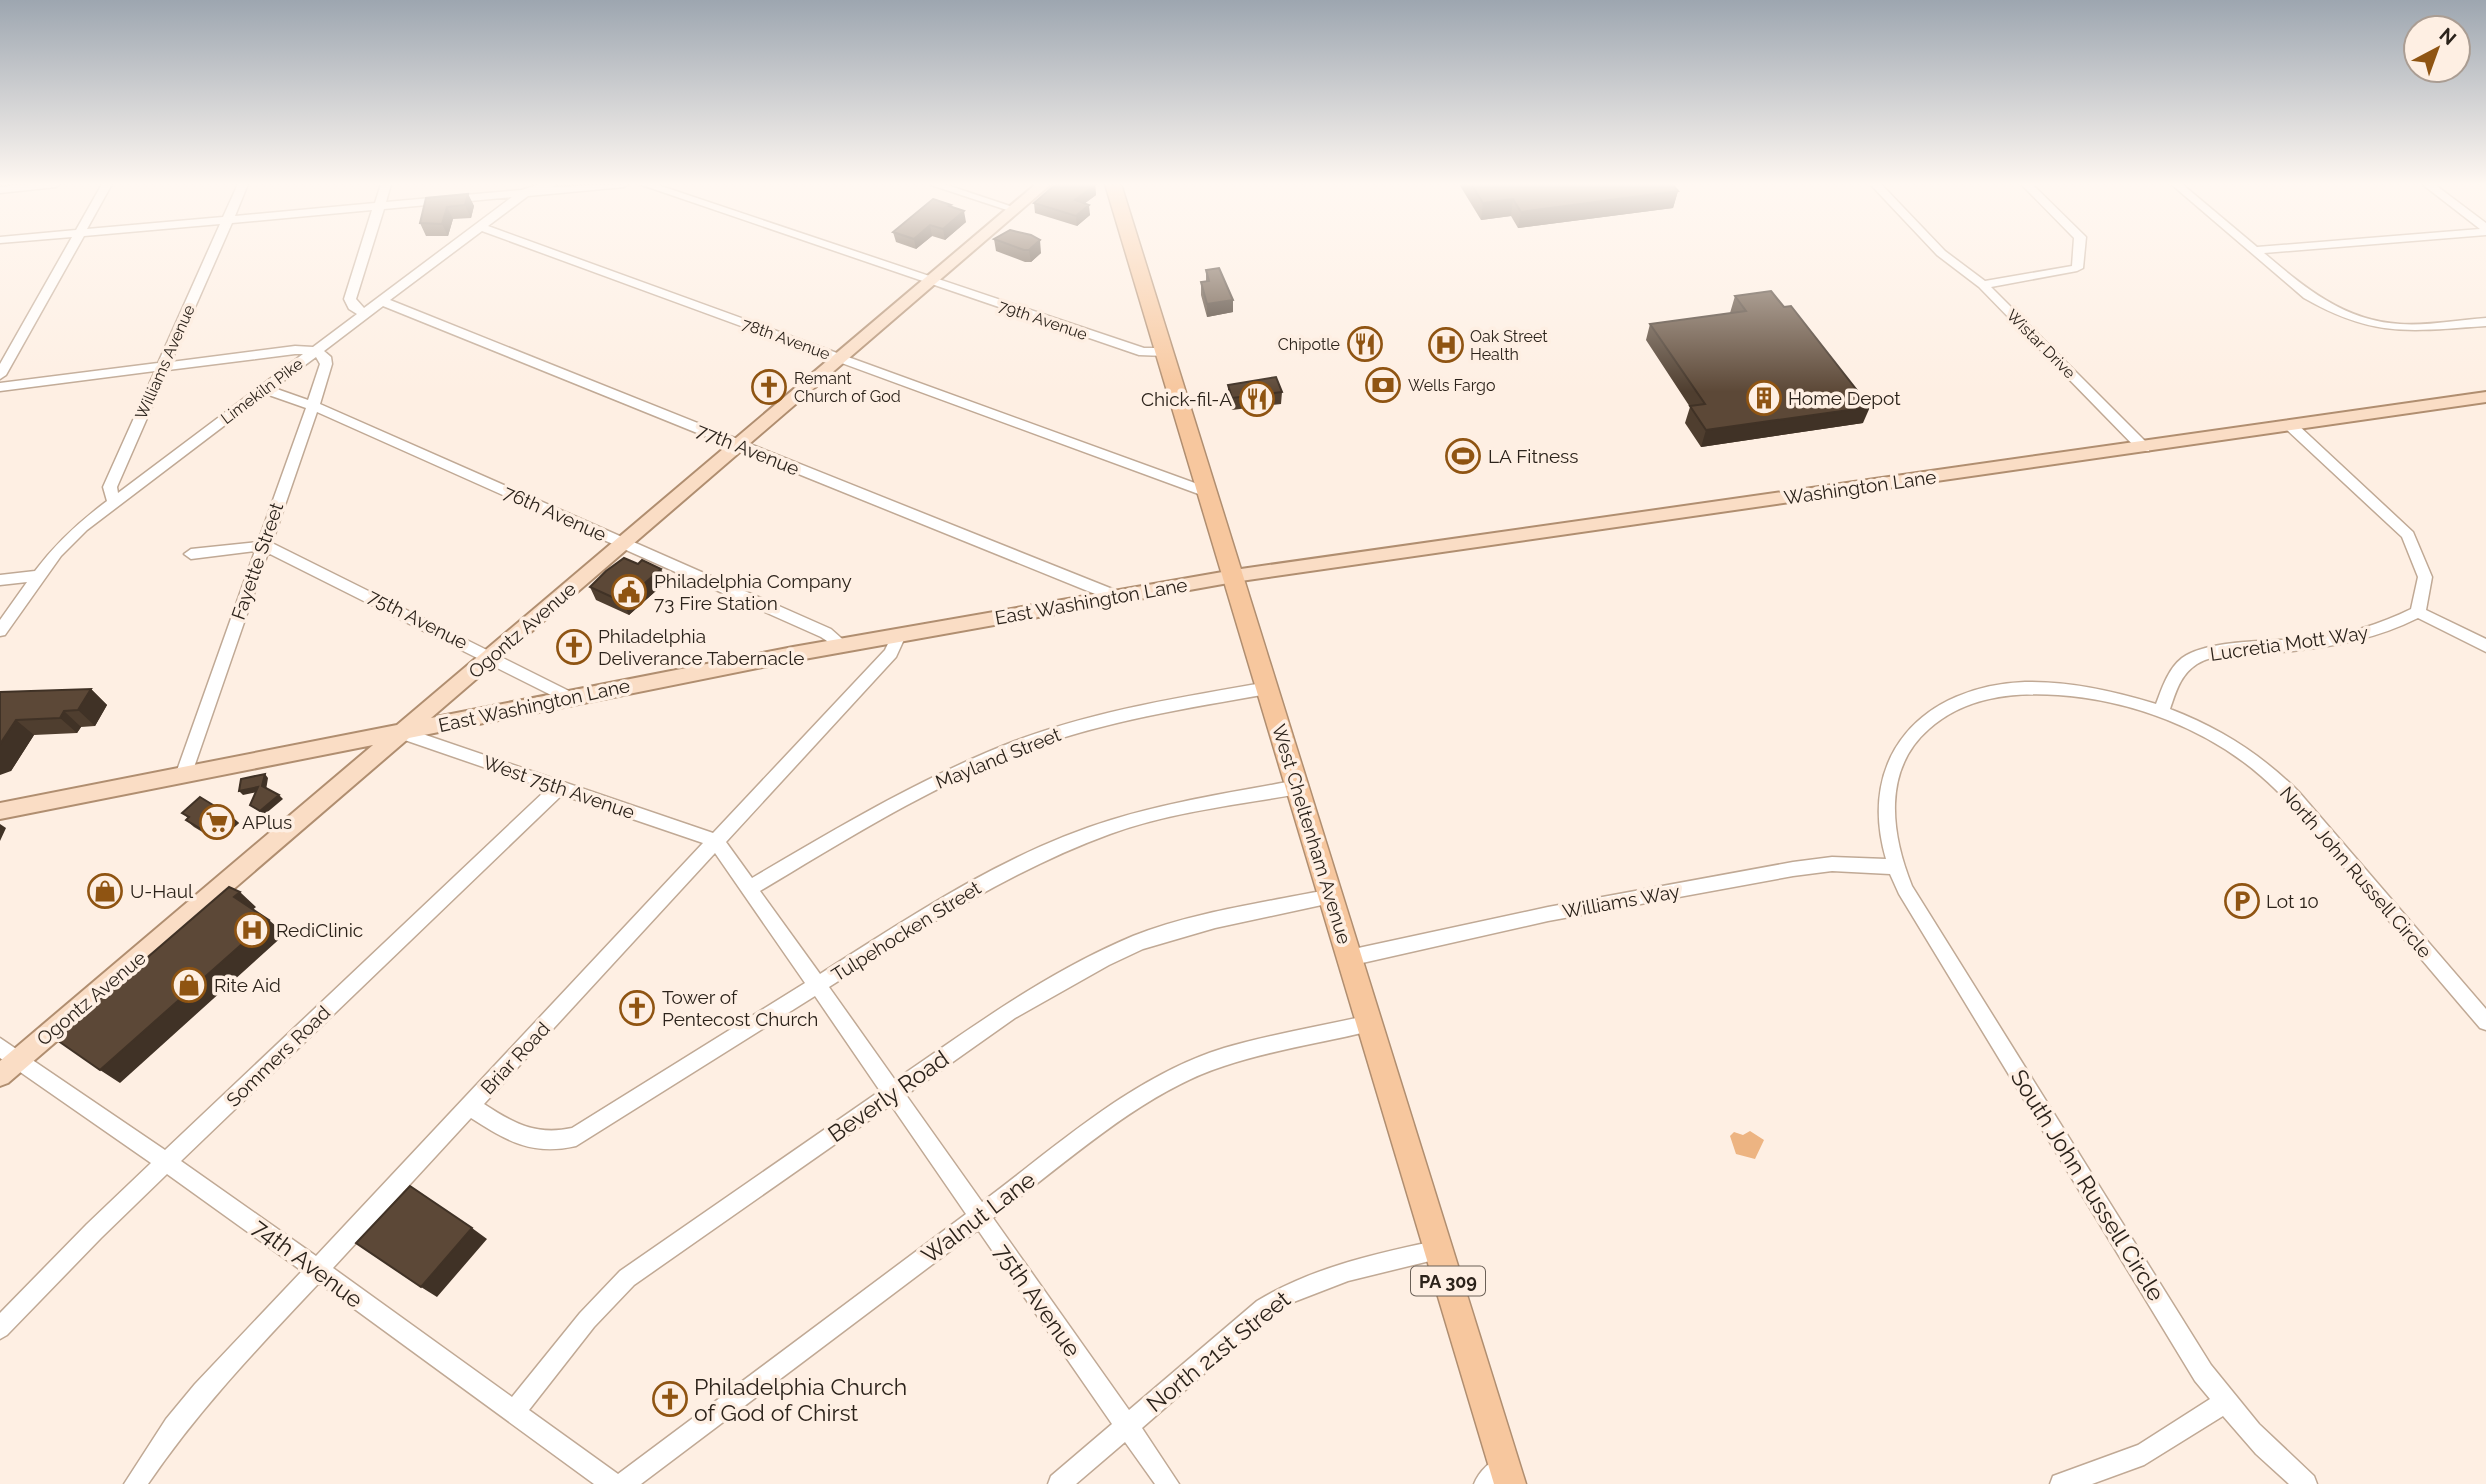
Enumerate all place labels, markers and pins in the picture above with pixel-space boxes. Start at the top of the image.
restaurant icon: Chipotle [1346,325,1384,363]
hospital icon: Oak Street Health [1427,326,1465,364]
place label: Oak Street Health [1470,327,1548,364]
place label: Chipotle [1278,335,1340,354]
bank icon: Wells Fargo [1364,366,1402,404]
church icon: Remant Church of God [750,368,788,406]
place label: Remant Church of God [794,369,901,406]
place label: Wells Fargo [1408,376,1495,395]
building icon: Home Depot [1745,379,1783,417]
restaurant icon: Chick-fil-A [1238,380,1276,418]
place label: Home Depot [1788,387,1901,409]
place label: Chick-fil-A [1141,388,1232,410]
sports icon: LA Fitness [1444,437,1482,475]
place label: LA Fitness [1488,445,1578,467]
place label: Philadelphia Company 73 Fire Station [654,570,852,614]
public building icon: Philadelphia Company 73 Fire Station [610,573,648,611]
place label: Philadelphia Deliverance Tabernacle [598,625,805,669]
church icon: Philadelphia Deliverance Tabernacle [555,628,593,666]
supermarket icon: APlus [198,803,236,841]
place label: APlus [242,811,292,833]
shop icon: U-Haul [86,872,124,910]
place label: U-Haul [130,880,194,902]
parking icon: Lot 10 [2223,882,2261,920]
place label: Lot 10 [2266,890,2319,912]
hospital icon: RediClinic [233,911,271,949]
place label: RediClinic [276,919,363,941]
shop icon: Rite Aid [170,966,208,1004]
place label: Rite Aid [214,974,281,996]
place label: Tower of Pentecost Church [662,986,818,1030]
church icon: Tower of Pentecost Church [618,989,656,1027]
place label: Philadelphia Church of God of Chirst [694,1373,907,1426]
church icon: Philadelphia Church of God of Chirst [651,1380,689,1418]

